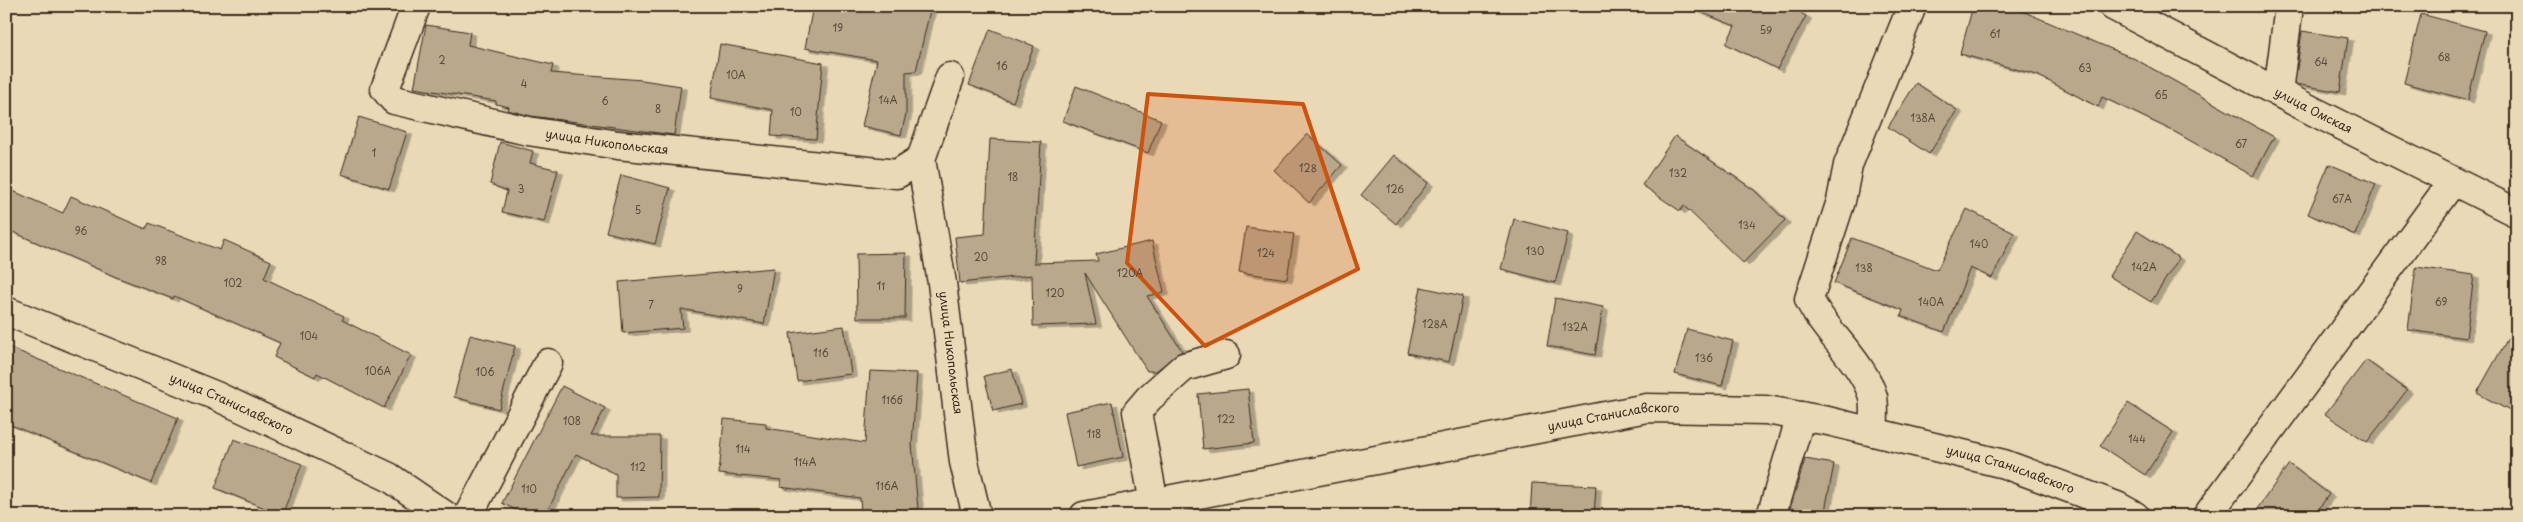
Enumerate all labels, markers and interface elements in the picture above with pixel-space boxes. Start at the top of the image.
house number: 19 [833,20,843,35]
house number: 59 [1760,22,1772,37]
house number: 61 [1989,26,2001,41]
house number: 68 [2437,49,2451,64]
house number: 2 [438,52,446,67]
house number: 64 [2314,54,2328,69]
house number: 16 [996,58,1008,73]
house number: 63 [2078,60,2092,75]
house number: 10А [726,67,746,82]
house number: 4 [521,76,528,91]
street label: улица Омская [2272,82,2356,137]
house number: 65 [2154,87,2168,102]
house number: 14А [879,92,898,107]
house number: 6 [601,93,609,108]
house number: 8 [655,101,661,116]
house number: 10 [790,104,802,119]
house number: 138А [1910,110,1936,125]
street label: улица Никопольская [544,124,669,158]
house number: 67 [2235,136,2247,151]
house number: 1 [372,145,376,160]
house number: 128 [1299,160,1317,175]
house number: 132 [1669,165,1687,180]
house number: 18 [1008,169,1018,184]
house number: 3 [518,181,524,196]
house number: 126 [1386,181,1404,196]
house number: 67А [2332,191,2352,206]
house number: 5 [635,202,641,217]
house number: 134 [1738,217,1756,232]
house number: 96 [75,223,87,238]
house number: 140 [1970,236,1988,251]
house number: 130 [1526,243,1544,258]
house number: 124 [1257,245,1275,260]
house number: 20 [974,249,988,264]
house number: 98 [155,253,167,268]
house number: 142А [2131,259,2157,274]
house number: 138 [1855,260,1873,275]
house number: 120А [1117,265,1144,280]
house number: 102 [224,275,242,290]
house number: 11 [877,278,885,293]
house number: 9 [737,281,743,296]
house number: 120 [1046,285,1064,300]
street label: улица Никопольская [935,290,968,415]
house number: 140А [1918,294,1944,309]
house number: 69 [2435,294,2447,309]
house number: 7 [648,297,654,312]
house number: 128А [1422,316,1448,331]
house number: 132А [1562,319,1588,334]
house number: 104 [300,328,319,343]
house number: 116 [813,345,829,360]
house number: 136 [1695,350,1713,365]
house number: 106А [365,363,392,378]
house number: 106 [476,364,494,379]
street label: улица Станиславского [167,368,297,439]
house number: 116б [881,392,903,407]
street label: улица Станиславского [1546,398,1680,435]
house number: 122 [1217,411,1235,426]
house number: 108 [563,413,581,428]
house number: 118 [1087,426,1101,441]
house number: 144 [2128,431,2146,446]
street label: улица Станиславского [1945,440,2077,497]
house number: 114 [736,441,751,456]
house number: 114А [794,454,817,469]
house number: 112 [630,459,646,474]
house number: 116А [875,478,899,493]
house number: 110 [521,481,537,496]

